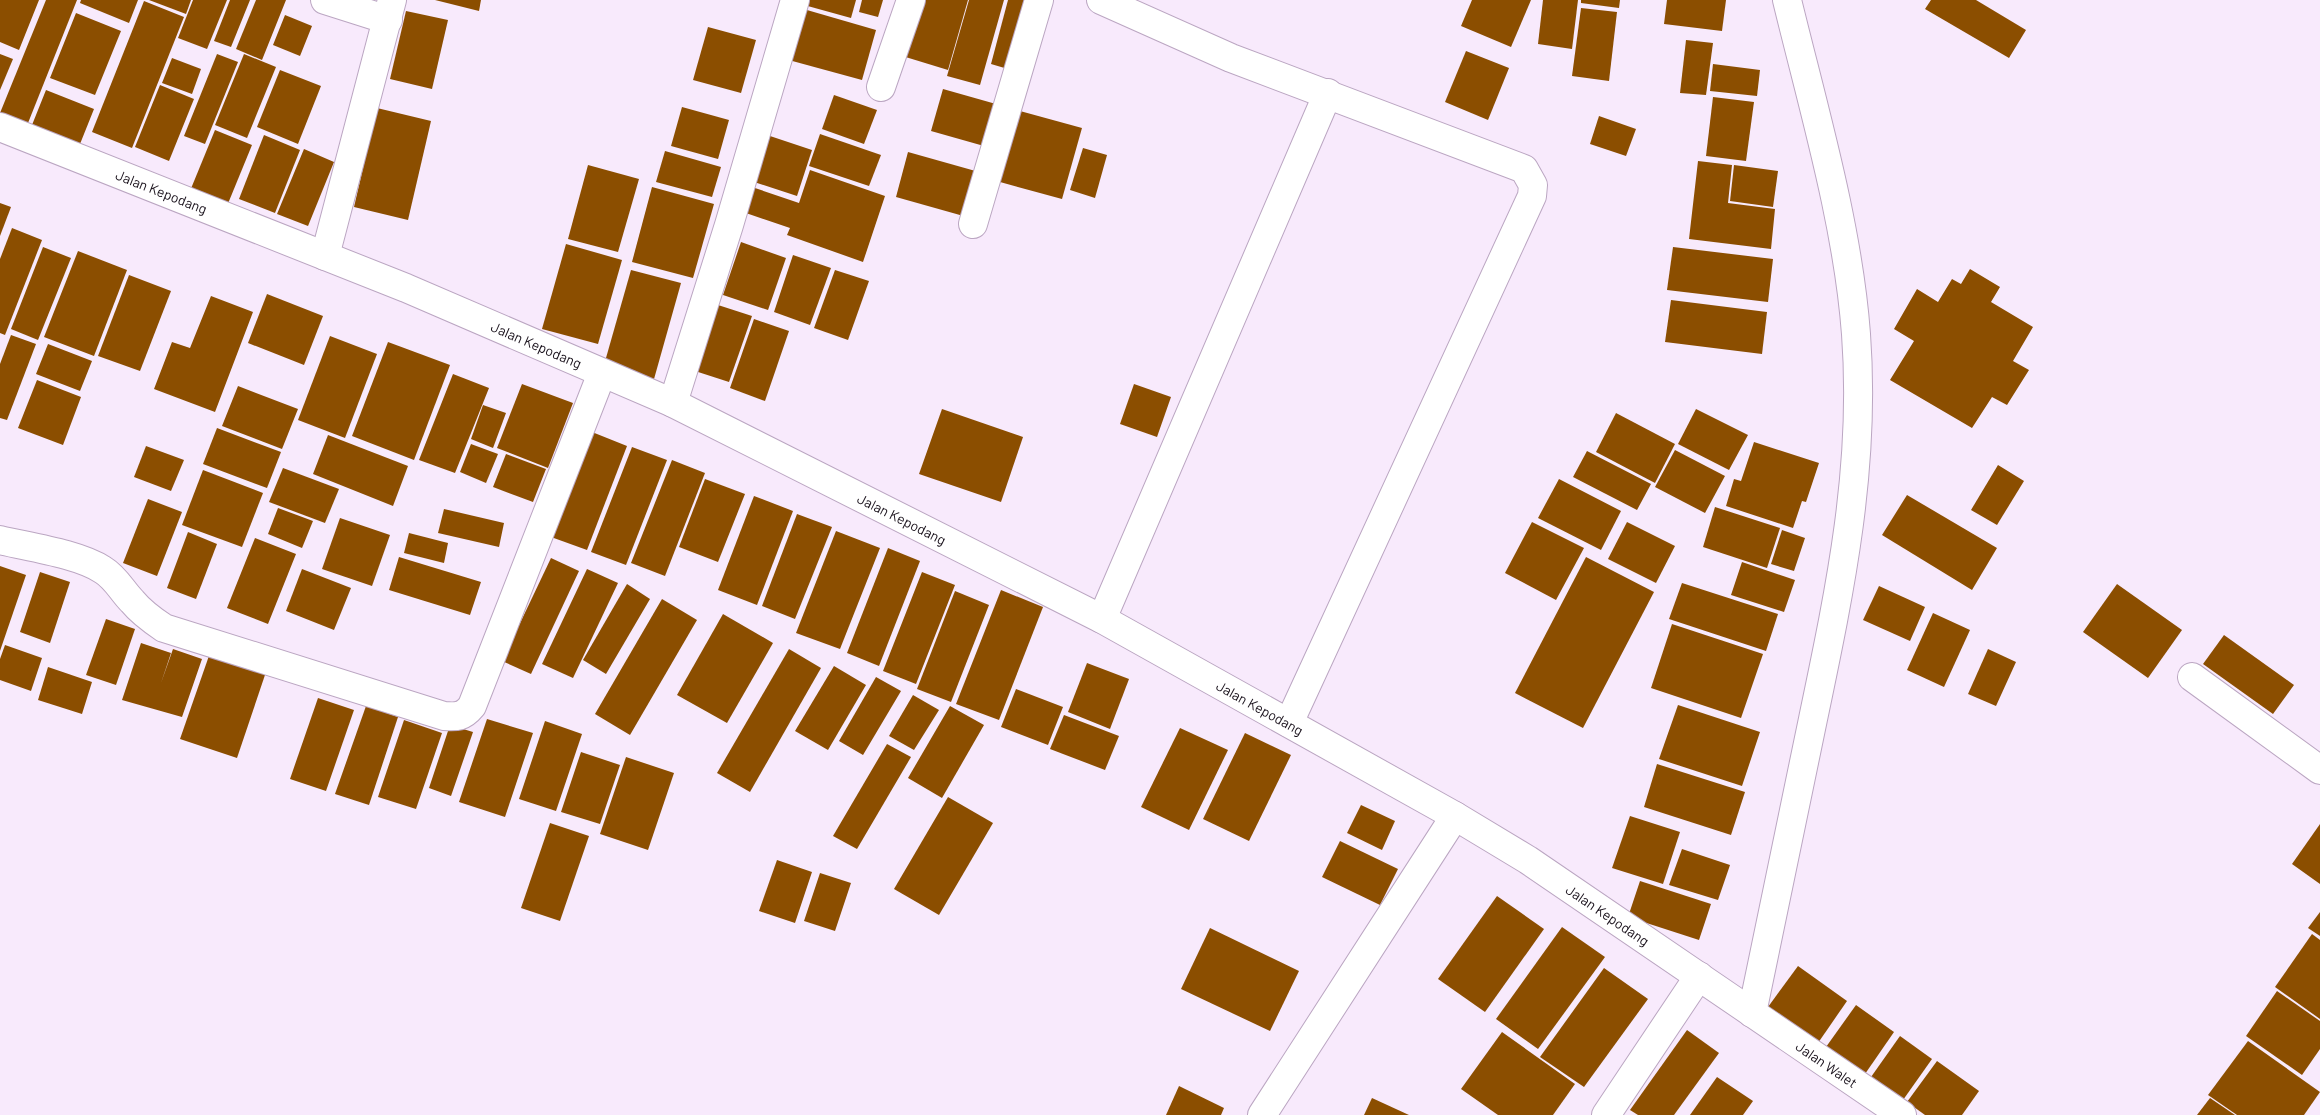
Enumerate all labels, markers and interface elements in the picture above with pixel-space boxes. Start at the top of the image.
street label: Jalan Kepodang [114,165,210,217]
street label: Jalan Kepodang [489,317,585,371]
street label: Jalan Kepodang [855,489,949,548]
street label: Jalan Kepodang [1214,676,1307,738]
street label: Jalan Kepodang [1563,880,1653,949]
street label: Jalan Walet [1793,1037,1861,1091]

